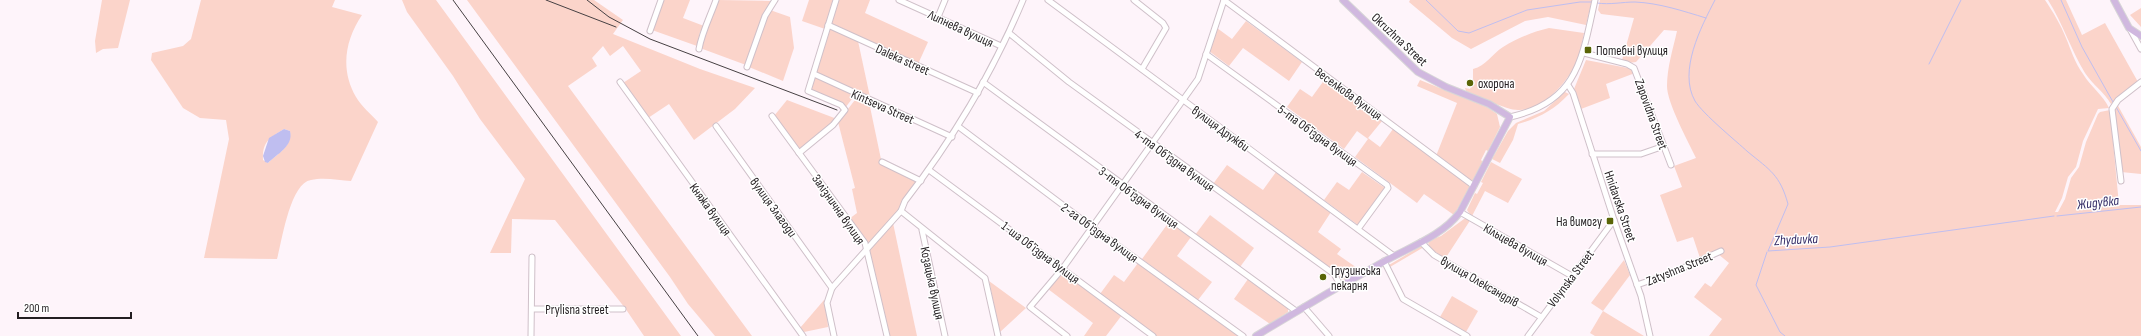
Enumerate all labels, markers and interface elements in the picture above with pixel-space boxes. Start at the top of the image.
street label: Липнева вулиця [924,6,996,51]
street label: Okruzhna Street [1368,10,1431,70]
street label: Daleka street [873,41,932,79]
place label: Потебні вулиця [1596,43,1668,59]
marker: Потебні вулиця [1583,45,1593,55]
street label: Веселкова вулиця [1312,64,1385,124]
place label: охорона [1478,76,1515,92]
street label: Zapovidna Street [1631,77,1671,152]
marker: охорона [1465,78,1475,88]
street label: Kintseva Street [849,86,916,128]
street label: 5-та Обʼїздна вулиця [1274,101,1361,170]
street label: вулиця Дружби [1188,103,1252,155]
street label: 4-та Обʼїздна вулиця [1131,126,1218,195]
street label: 3-тя Обʼїздна вулиця [1095,163,1182,232]
street label: Hnidavska Street [1600,169,1640,244]
street label: Залізнична вулиця [808,171,868,248]
street label: вулиця Злагоди [746,175,800,240]
street label: Княжа вулиця [686,180,735,239]
water label: Жидувка [2075,192,2120,213]
street label: 2-га Обʼїздна вулиця [1058,199,1141,266]
place label: На вимогу [1556,214,1602,230]
marker: На вимогу [1605,216,1615,226]
street label: 1-ша Обʼїздна вулиця [998,218,1083,288]
street label: Кільцева вулиця [1480,220,1551,270]
water label: Zhyduvka [1773,230,1819,249]
street label: Козацька вулиця [916,245,948,321]
street label: Volynska Street [1544,247,1598,311]
street label: Zatyshna Street [1644,248,1715,289]
street label: вулиця Олександрів [1437,253,1522,311]
place label: Грузинська пекарня [1331,263,1381,294]
marker: Грузинська пекарня [1318,272,1328,282]
scale bar [18,294,131,320]
text: 200 m [24,301,50,316]
street label: Prylisna street [545,302,609,318]

